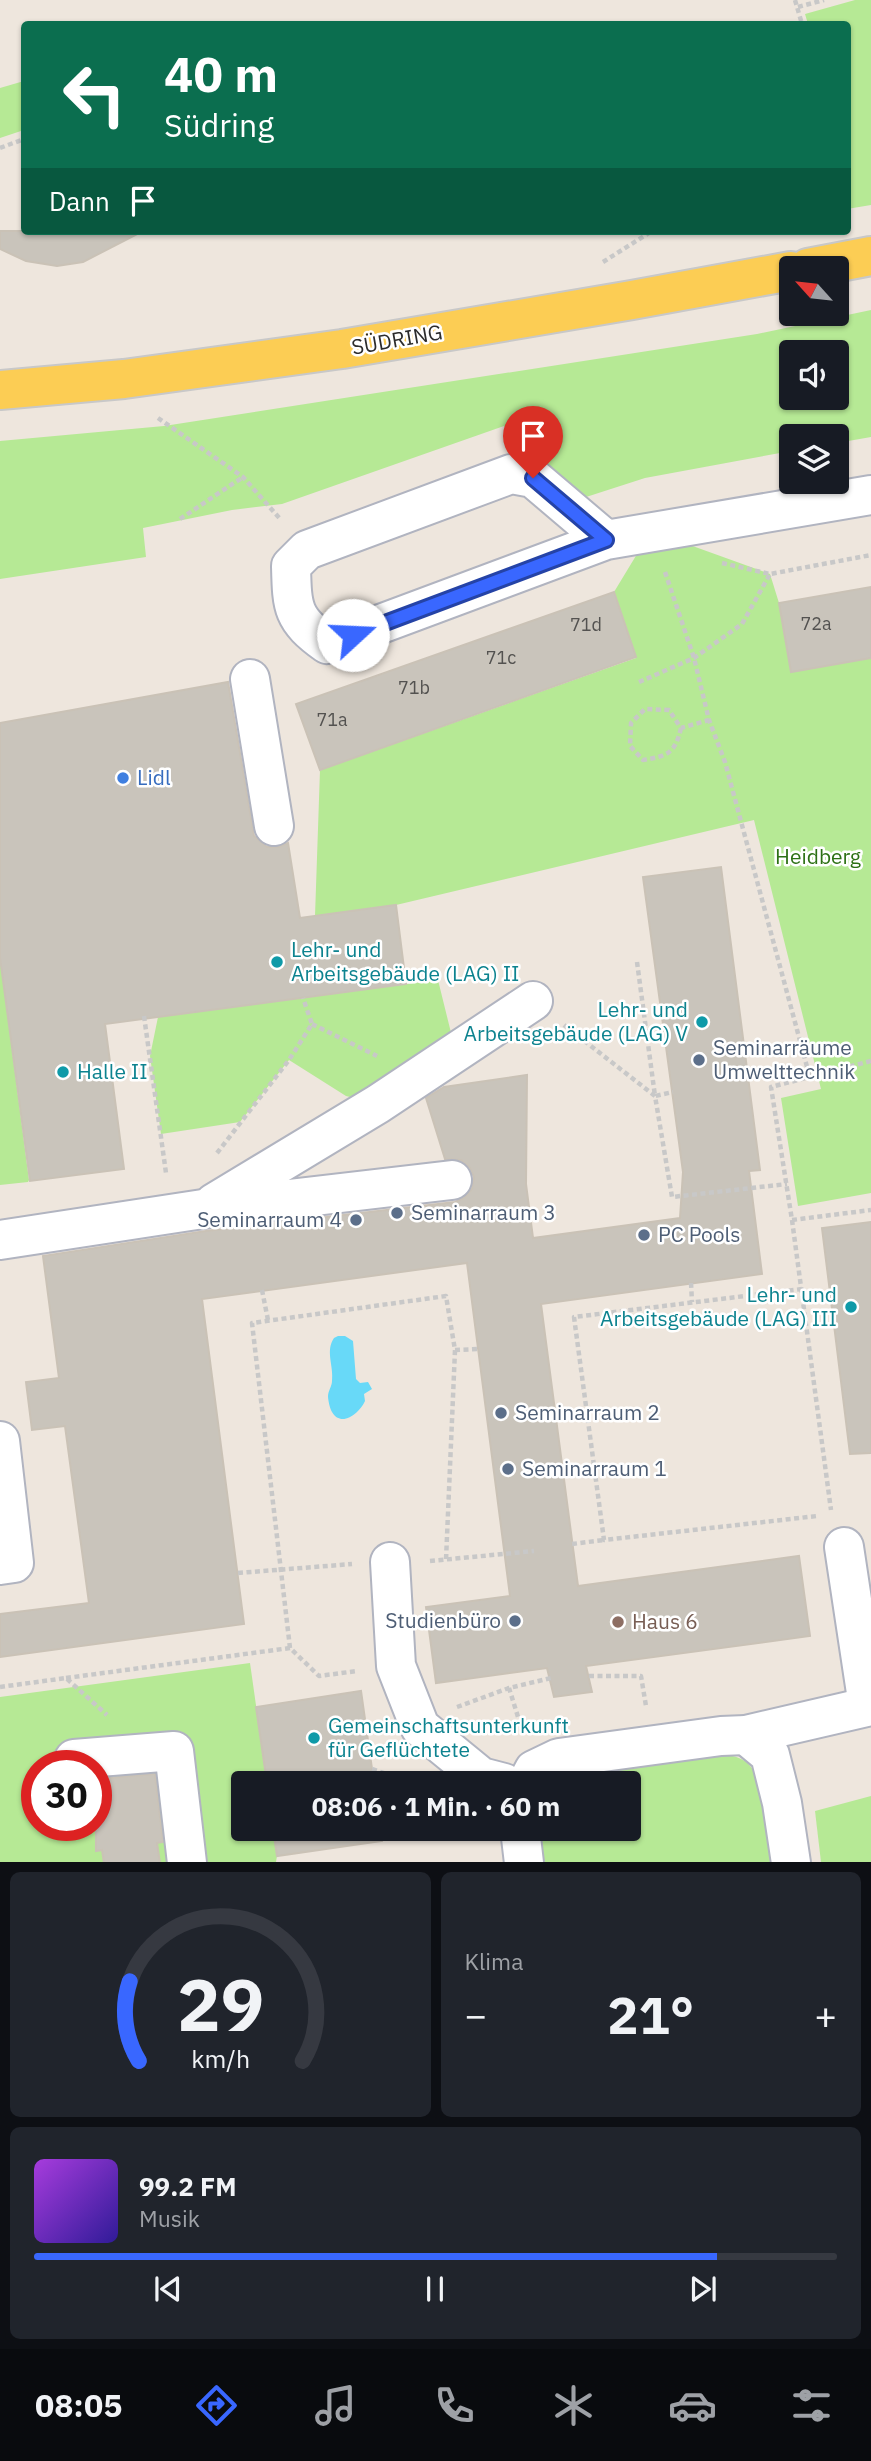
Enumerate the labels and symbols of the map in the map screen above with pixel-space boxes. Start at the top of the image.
north arrow [779,256,849,326]
street label: SÜDRING [349,317,444,361]
pin [503,406,563,478]
position arrow [316,598,390,672]
house number: 72a [800,612,832,635]
house number: 71d [570,613,602,636]
house number: 71c [486,646,516,669]
house number: 71b [398,676,430,699]
house number: 71a [316,708,348,731]
place label: Lidl [137,763,171,791]
marker: Lidl [115,770,131,786]
park label: Heidberg [775,842,861,870]
place label: Lehr- und Arbeitsgebäude (LAG) II [291,935,519,987]
marker: Lehr- und Arbeitsgebäude (LAG) II [269,954,285,970]
place label: Lehr- und Arbeitsgebäude (LAG) V [464,995,688,1047]
marker: Lehr- und Arbeitsgebäude (LAG) V [694,1014,710,1030]
place label: Seminarräume Umwelttechnik [713,1033,855,1085]
marker: Seminarräume Umwelttechnik [691,1052,707,1068]
place label: Halle II [77,1057,148,1085]
marker: Halle II [55,1064,71,1080]
place label: Seminarraum 3 [411,1198,556,1226]
place label: Seminarraum 4 [197,1205,342,1233]
marker: Seminarraum 3 [389,1205,405,1221]
marker: Seminarraum 4 [348,1212,364,1228]
place label: PC Pools [658,1220,741,1248]
marker: PC Pools [636,1227,652,1243]
place label: Lehr- und Arbeitsgebäude (LAG) III [600,1280,837,1332]
marker: Lehr- und Arbeitsgebäude (LAG) III [843,1299,859,1315]
place label: Seminarraum 2 [515,1398,660,1426]
marker: Seminarraum 2 [493,1405,509,1421]
place label: Seminarraum 1 [522,1454,667,1482]
marker: Seminarraum 1 [500,1461,516,1477]
place label: Studienbüro [385,1606,501,1634]
place label: Haus 6 [632,1607,698,1635]
marker: Studienbüro [507,1613,523,1629]
marker: Haus 6 [610,1614,626,1630]
place label: Gemeinschaftsunterkunft für Geflüchtete [328,1711,569,1763]
marker: Gemeinschaftsunterkunft für Geflüchtete [306,1730,322,1746]
speed limit sign: 30 [21,1750,112,1841]

